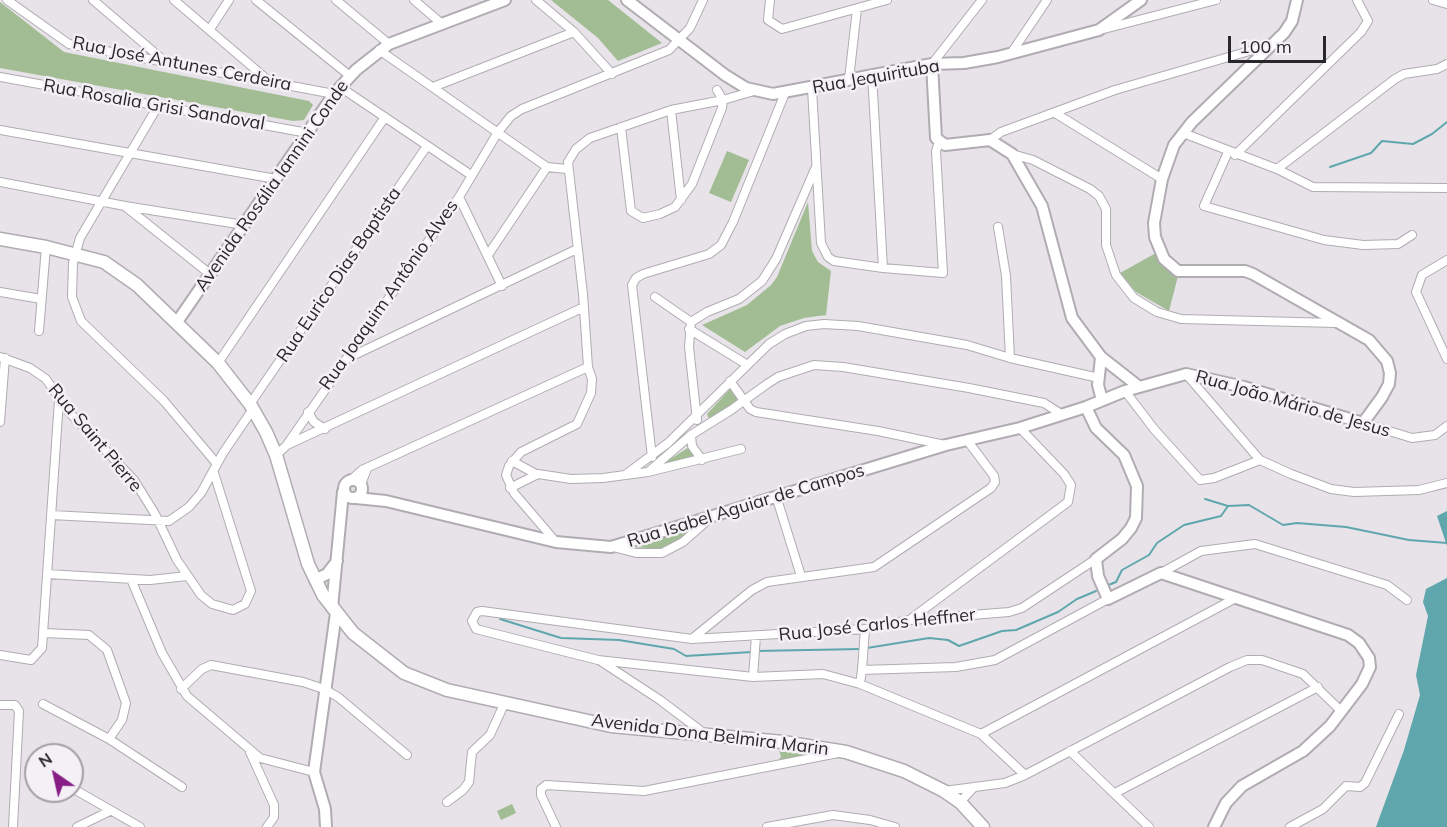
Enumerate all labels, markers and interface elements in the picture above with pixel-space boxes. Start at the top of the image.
scale bar [1231,24,1328,62]
street label: Rua José Antunes Cerdeira [71,32,293,96]
text: 100 m [1239,35,1292,58]
street label: Rua Jequirituba [811,55,941,99]
street label: Rua Rosalia Grisi Sandoval [42,75,266,135]
street label: Avenida Rosália Iannini Conde [191,76,353,296]
street label: Rua Eurico Dias Baptista [272,183,406,367]
street label: Rua Joaquim Antônio Alves [315,196,463,394]
street label: Rua João Mário de Jesus [1193,366,1393,442]
street label: Rua Saint Pierre [43,379,147,497]
street label: Rua Isabel Aguiar de Campos [625,460,867,552]
street label: Rua José Carlos Heffner [778,604,976,646]
street label: Avenida Dona Belmira Marin [590,710,830,760]
north arrow [24,743,84,803]
text: N [34,748,56,771]

